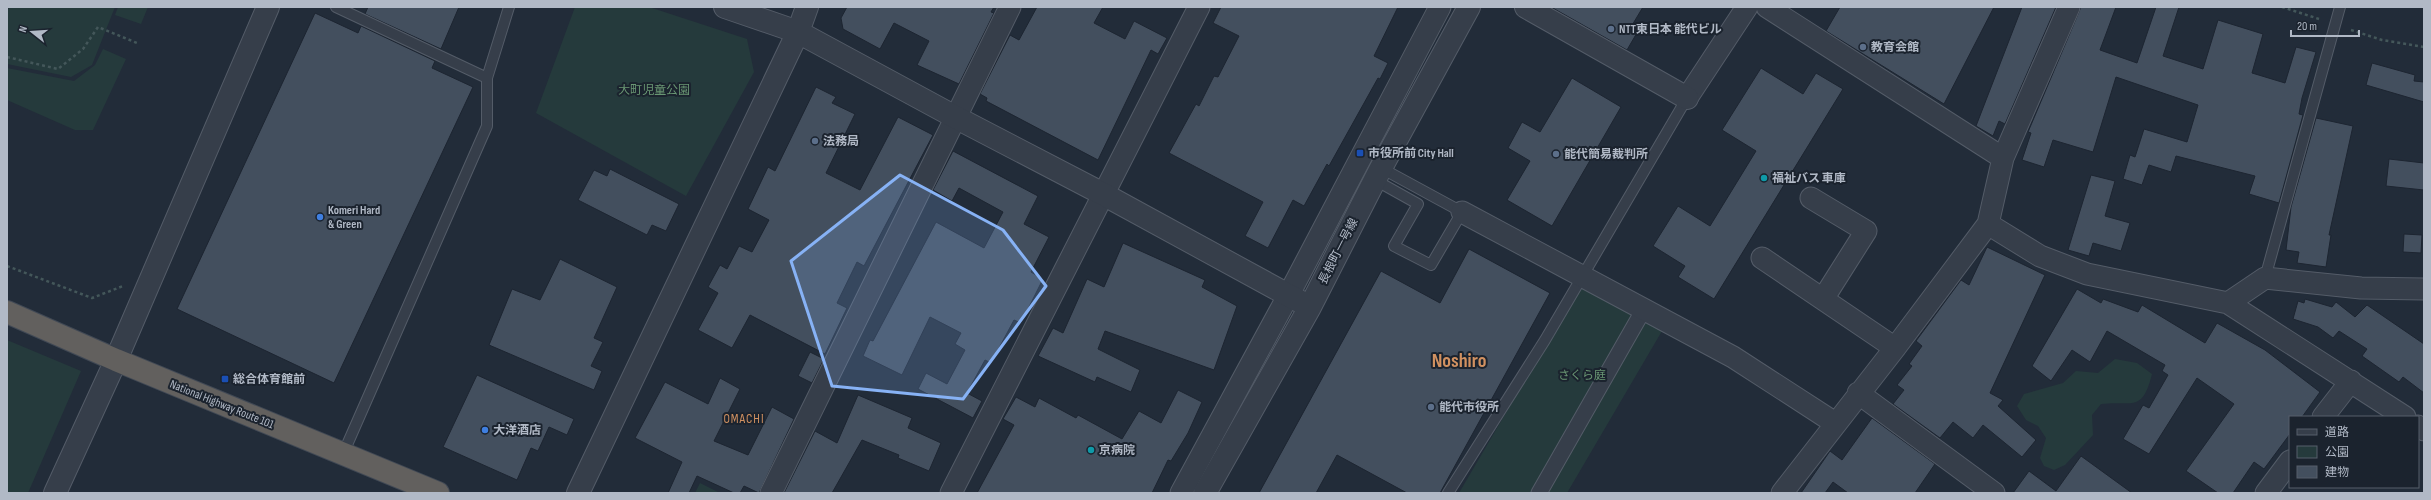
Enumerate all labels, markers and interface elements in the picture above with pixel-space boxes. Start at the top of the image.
north arrow [12,12,52,52]
scale bar [2291,12,2359,38]
text: 20 m [2297,19,2317,34]
place label: NTT東日本 能代ビル [1619,22,1722,37]
text: N [16,24,30,34]
marker: NTT東日本 能代ビル [1606,24,1616,34]
place label: 教育会館 [1871,40,1919,55]
marker: 教育会館 [1858,42,1868,52]
park label: 大町児童公園 [618,83,690,98]
place label: 法務局 [823,134,859,149]
marker: 法務局 [810,136,820,146]
place label: 市役所前 City Hall [1368,146,1454,161]
place label: 能代簡易裁判所 [1564,147,1648,162]
marker: 市役所前 City Hall [1355,148,1365,158]
marker: 能代簡易裁判所 [1551,149,1561,159]
place label: 福祉バス 車庫 [1772,171,1846,186]
marker: 福祉バス 車庫 [1759,173,1769,183]
place label: Komeri Hard & Green [328,203,380,232]
marker: Komeri Hard & Green [315,212,325,222]
street label: 長根町一号線 [1315,216,1361,287]
district label: Noshiro [1432,349,1486,373]
park label: さくら庭 [1558,368,1606,383]
place label: 総合体育館前 [233,372,305,387]
marker: 総合体育館前 [220,374,230,384]
street label: National Highway Route 101 [168,377,277,432]
place label: 能代市役所 [1439,400,1499,415]
marker: 能代市役所 [1426,402,1436,412]
district label: OMACHI [723,411,765,427]
legend [2289,416,2419,488]
place label: 大洋酒店 [493,423,541,438]
marker: 大洋酒店 [480,425,490,435]
text: 道路 [2325,425,2349,440]
place label: 京病院 [1099,443,1135,458]
marker: 京病院 [1086,445,1096,455]
text: 公園 [2325,445,2349,460]
text: 建物 [2325,465,2349,480]

